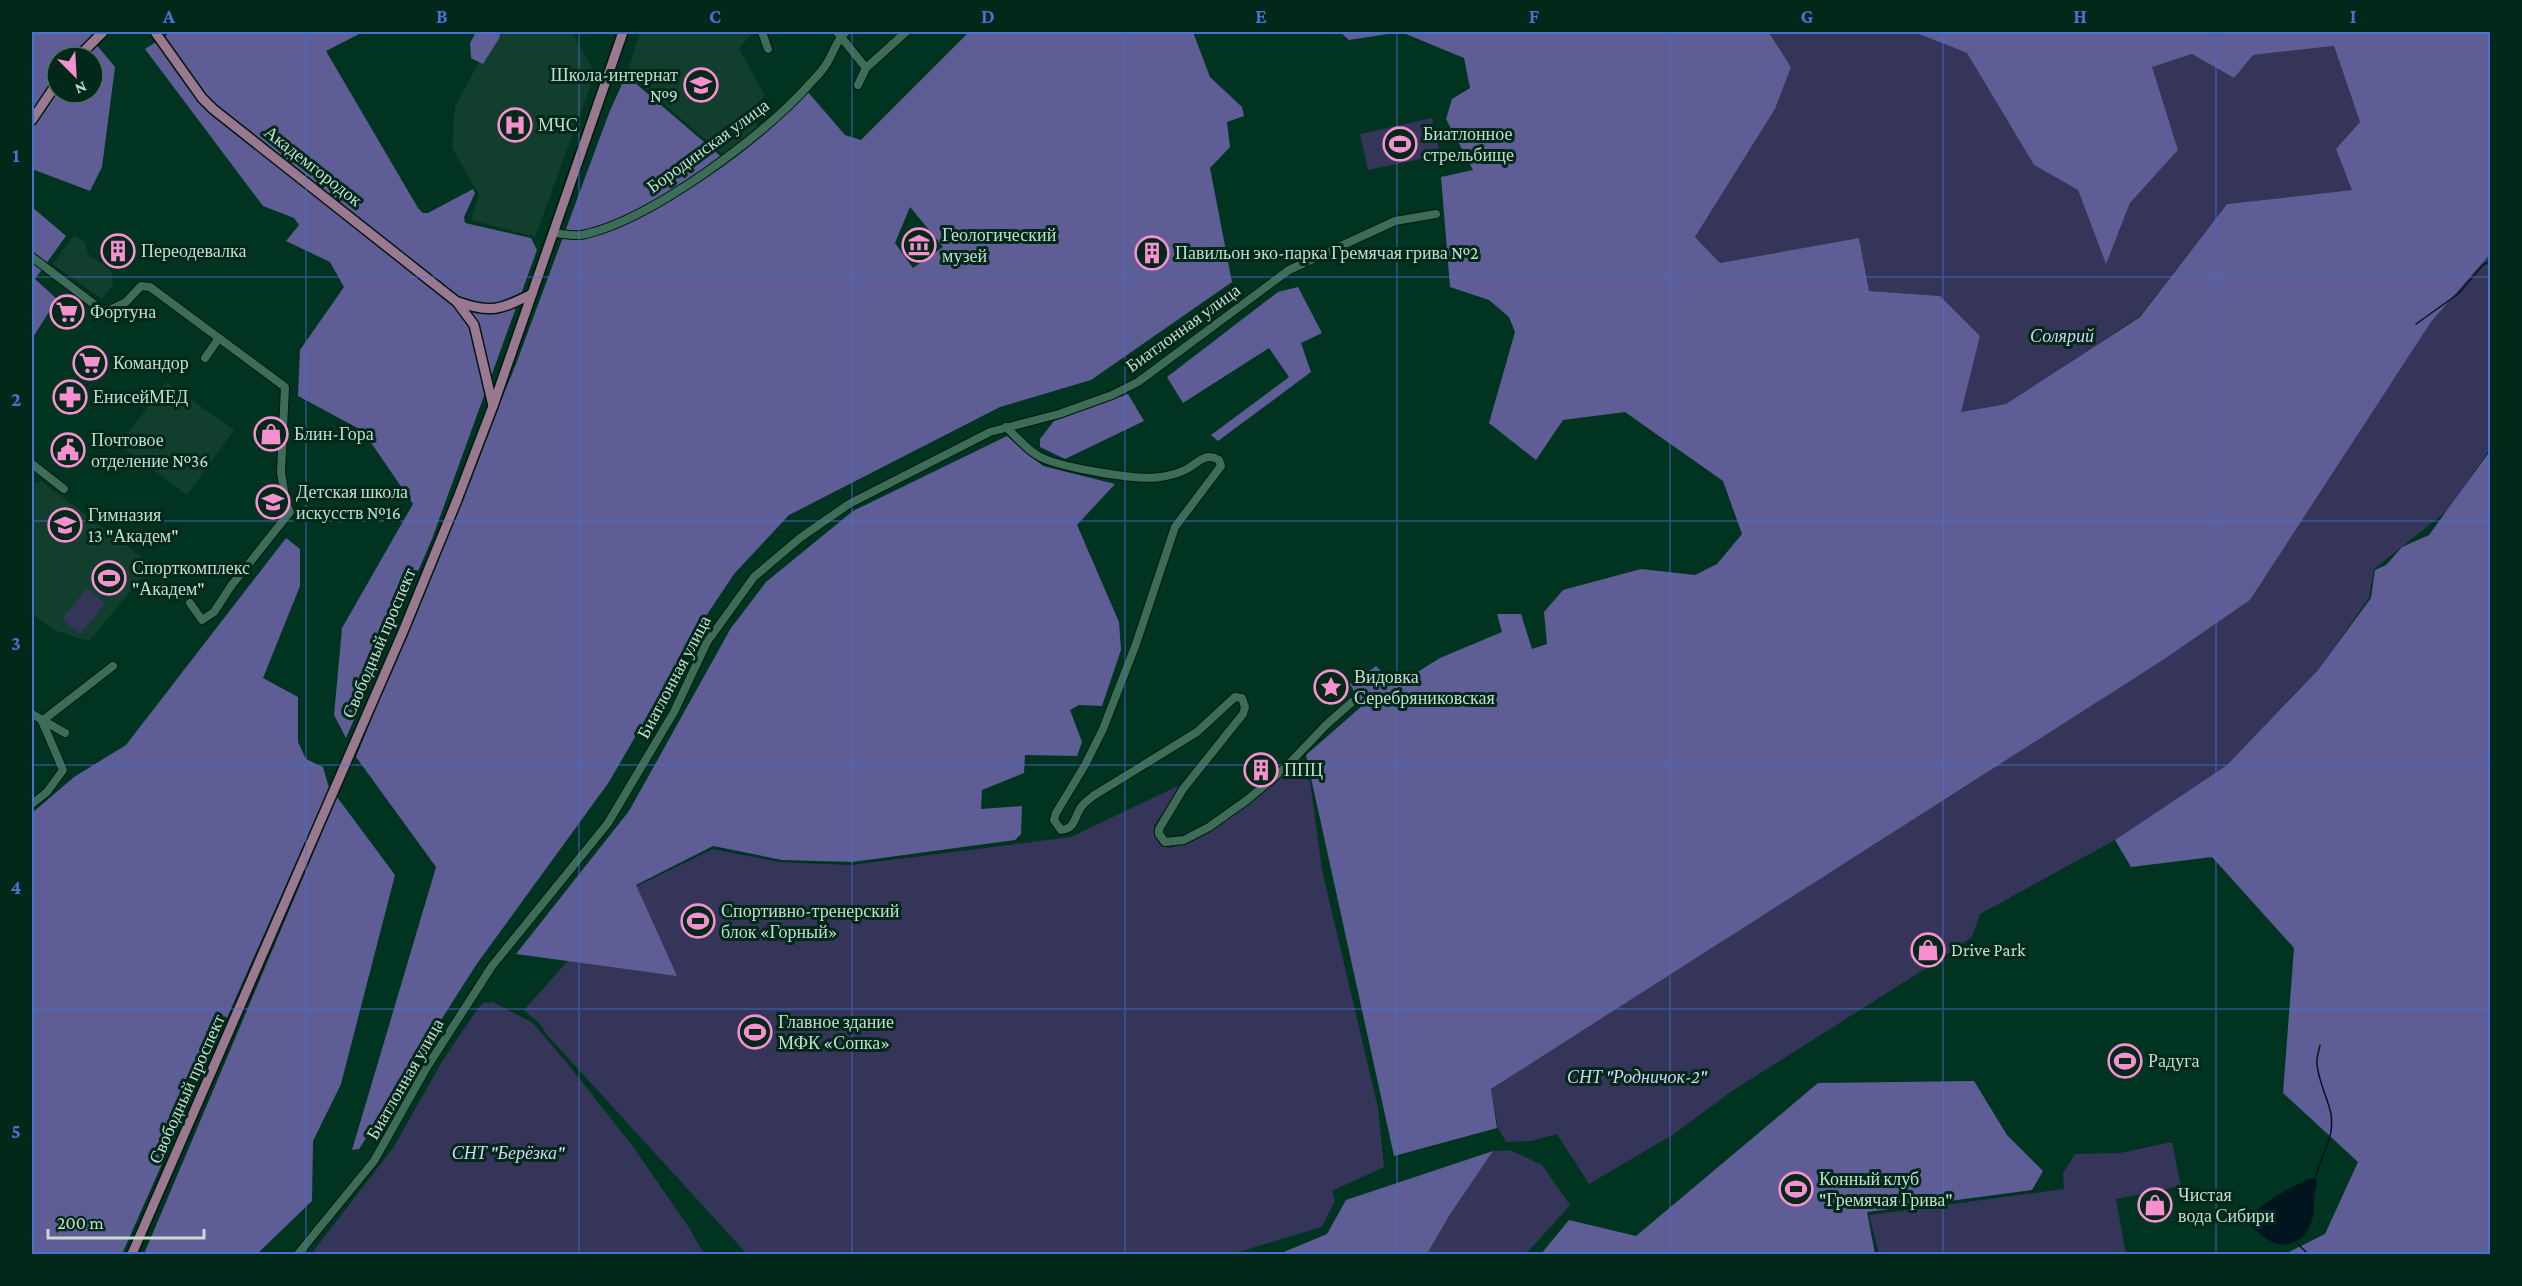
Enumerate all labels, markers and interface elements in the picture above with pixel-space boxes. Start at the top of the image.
text: A [162,5,176,27]
text: B [436,5,448,27]
text: C [709,5,721,27]
text: D [981,5,995,27]
text: E [1255,5,1267,27]
text: F [1529,5,1540,27]
text: G [1801,5,1814,27]
text: H [2073,5,2087,27]
text: I [2350,5,2357,27]
north arrow [45,45,105,105]
place label: Школа-интернат №9 [551,65,678,106]
school or university icon: Школа-интернат №9 [683,67,719,103]
text: N [72,78,89,98]
street label: Бородинская улица [643,95,773,197]
hospital icon: МЧС [497,107,533,143]
place label: МЧС [538,115,578,135]
street label: Академгородок [260,122,366,210]
place label: Биатлонное стрельбище [1423,124,1514,165]
sports icon: Биатлонное стрельбище [1382,126,1418,162]
text: 1 [12,144,20,166]
place label: Геологический музей [942,225,1057,266]
museum icon: Геологический музей [901,227,937,263]
building icon: Переодевалка [100,233,136,269]
building icon: Павильон эко-парка Гремячая грива №2 [1134,235,1170,271]
place label: Переодевалка [141,241,246,261]
place label: Павильон эко-парка Гремячая грива №2 [1175,243,1479,263]
street label: Биатлонная улица [1122,280,1244,376]
supermarket icon: Фортуна [49,294,85,330]
place label: Фортуна [90,302,156,322]
park label: Солярий [2030,326,2094,346]
supermarket icon: Командор [72,345,108,381]
place label: Командор [113,353,189,373]
pharmacy icon: ЕнисейМЕД [52,379,88,415]
place label: ЕнисейМЕД [93,387,188,407]
text: 2 [11,388,21,410]
shop icon: Блин-Гора [253,416,289,452]
place label: Блин-Гора [294,424,374,444]
place label: Почтовое отделение №36 [91,430,208,471]
public building icon: Почтовое отделение №36 [50,432,86,468]
place label: Детская школа искусств №16 [296,482,408,523]
school or university icon: Детская школа искусств №16 [255,484,291,520]
place label: Гимназия 13 "Академ" [88,505,179,546]
school or university icon: Гимназия 13 "Академ" [47,507,83,543]
place label: Спорткомплекс "Академ" [132,558,250,599]
sports icon: Спорткомплекс "Академ" [91,560,127,596]
street label: Свободный проспект [338,565,420,721]
street label: Биатлонная улица [633,612,715,742]
text: 3 [11,632,21,654]
place label: Видовка Серебряниковская [1354,667,1495,708]
place icon: Видовка Серебряниковская [1313,669,1349,705]
building icon: ППЦ [1243,752,1279,788]
place label: ППЦ [1284,760,1323,780]
text: 4 [11,876,22,898]
place label: Спортивно-тренерский блок «Горный» [721,901,900,942]
sports icon: Спортивно-тренерский блок «Горный» [680,903,716,939]
shop icon: Drive Park [1910,932,1946,968]
place label: Drive Park [1951,940,2026,960]
street label: Свободный проспект [145,1011,229,1167]
place label: Главное здание МФК «Сопка» [778,1012,894,1053]
sports icon: Главное здание МФК «Сопка» [737,1014,773,1050]
street label: Биатлонная улица [362,1015,448,1143]
sports icon: Радуга [2107,1043,2143,1079]
place label: Радуга [2148,1051,2200,1071]
park label: СНТ "Родничок-2" [1567,1067,1708,1087]
text: 5 [11,1120,21,1142]
park label: СНТ "Берёзка" [452,1143,565,1163]
place label: Конный клуб "Гремячая Грива" [1819,1169,1953,1210]
sports icon: Конный клуб "Гремячая Грива" [1778,1171,1814,1207]
place label: Чистая вода Сибири [2178,1185,2275,1226]
shop icon: Чистая вода Сибири [2137,1187,2173,1223]
scale bar [48,1202,204,1240]
text: 200 m [57,1213,104,1233]

